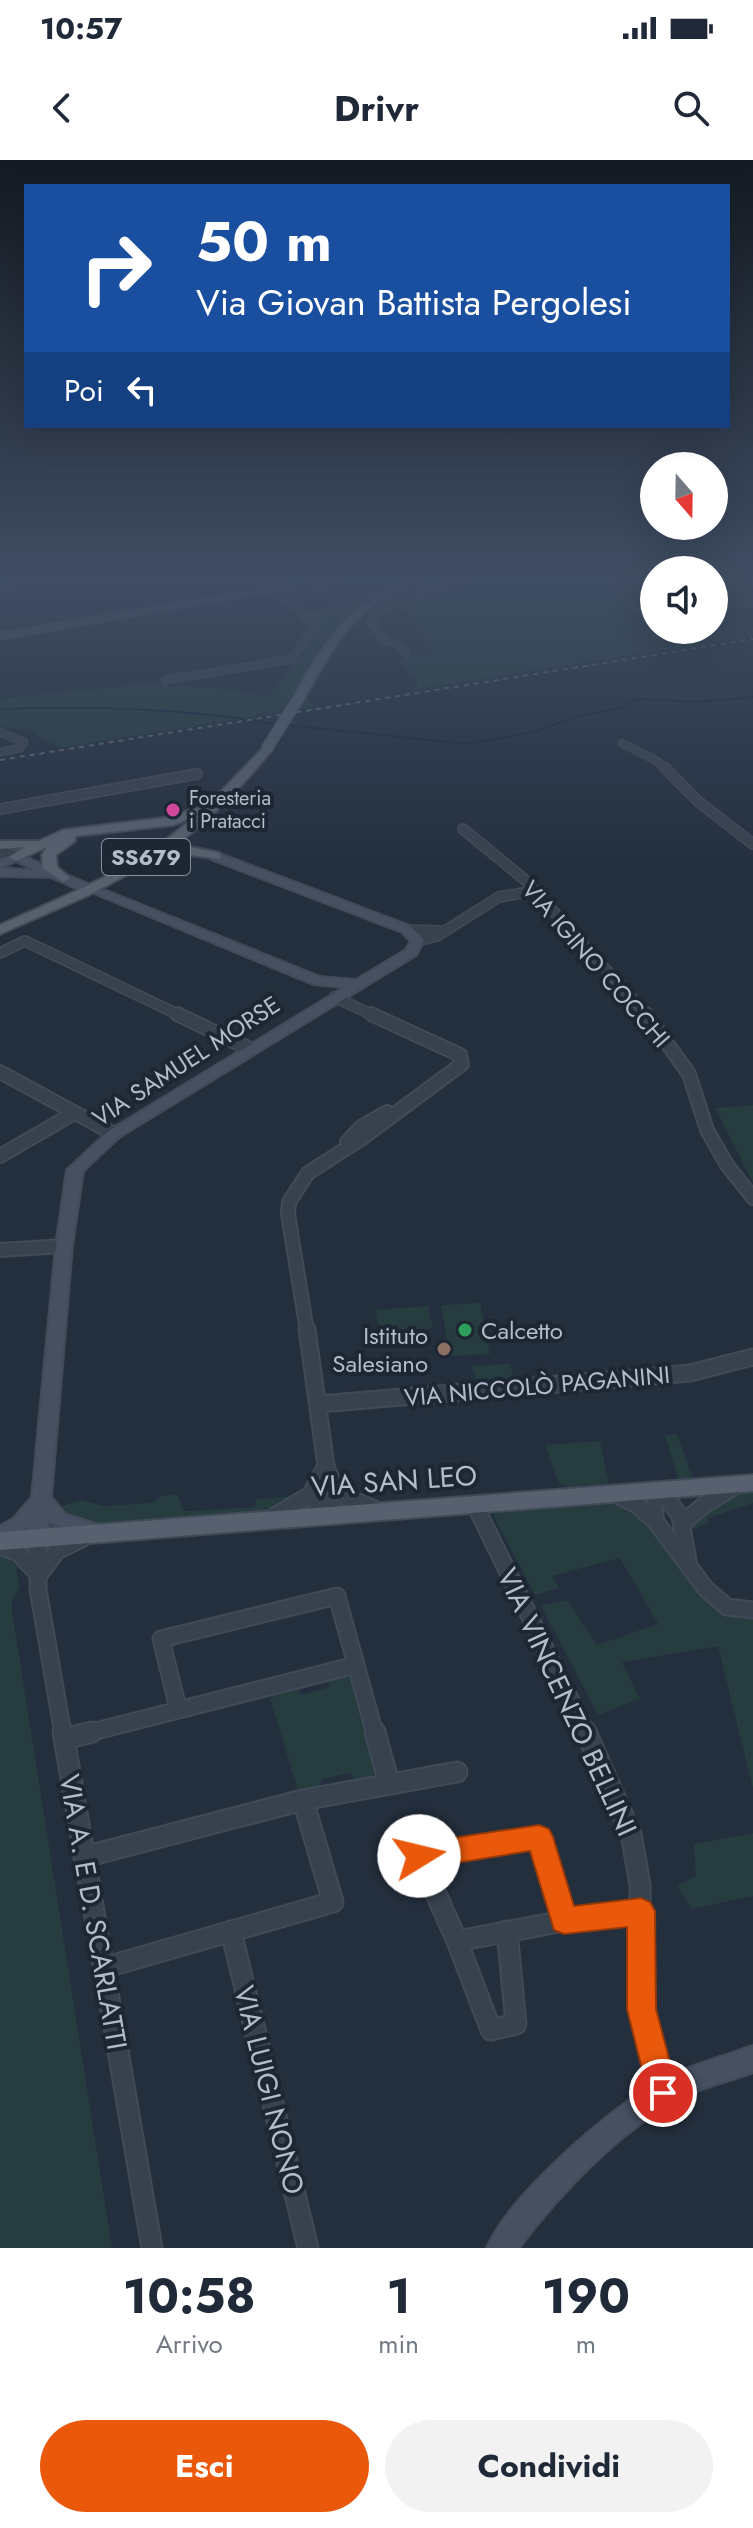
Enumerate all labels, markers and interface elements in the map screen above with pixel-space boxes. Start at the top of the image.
text: 10:57 [40,7,122,50]
text: Drivr [334,82,419,134]
icon: back [40,86,84,130]
icon: search [669,86,713,130]
text: 50 m [196,201,332,282]
icon: right [64,216,168,320]
text: Via Giovan Battista Pergolesi [196,276,632,328]
icon: left [120,368,164,412]
text: Poi [64,369,104,412]
north arrow [640,452,728,540]
map controls [640,452,728,644]
button: sound [640,556,728,644]
place label: Foresteria i Pratacci [189,784,271,836]
marker: Foresteria i Pratacci [164,801,182,819]
road number: SS679 [102,839,190,875]
street label: VIA IGINO COCCHI [514,873,678,1055]
street label: VIA SAMUEL MORSE [85,987,287,1135]
place label: Calcetto [481,1313,563,1348]
place label: Istituto Salesiano [332,1318,428,1381]
marker: Calcetto [456,1321,474,1339]
marker: Istituto Salesiano [435,1340,453,1358]
street label: VIA NICCOLÒ PAGANINI [403,1357,671,1415]
street label: VIA SAN LEO [310,1455,478,1507]
street label: VIA VINCENZO BELLINI [487,1561,647,1843]
street label: VIA A. E D. SCARLATTI [49,1771,137,2053]
position arrow [377,1814,461,1898]
street label: VIA LUIGI NONO [223,1981,315,2199]
pin [629,2059,697,2127]
icon: arrive [641,2071,685,2115]
text: 10:58 [123,2262,256,2331]
text: 1 [386,2262,411,2331]
text: 190 [542,2262,630,2331]
text: Arrivo [156,2325,223,2363]
text: min [378,2325,419,2363]
text: m [576,2325,596,2363]
button: Esci [40,2420,369,2512]
button: Condividi [385,2420,713,2512]

